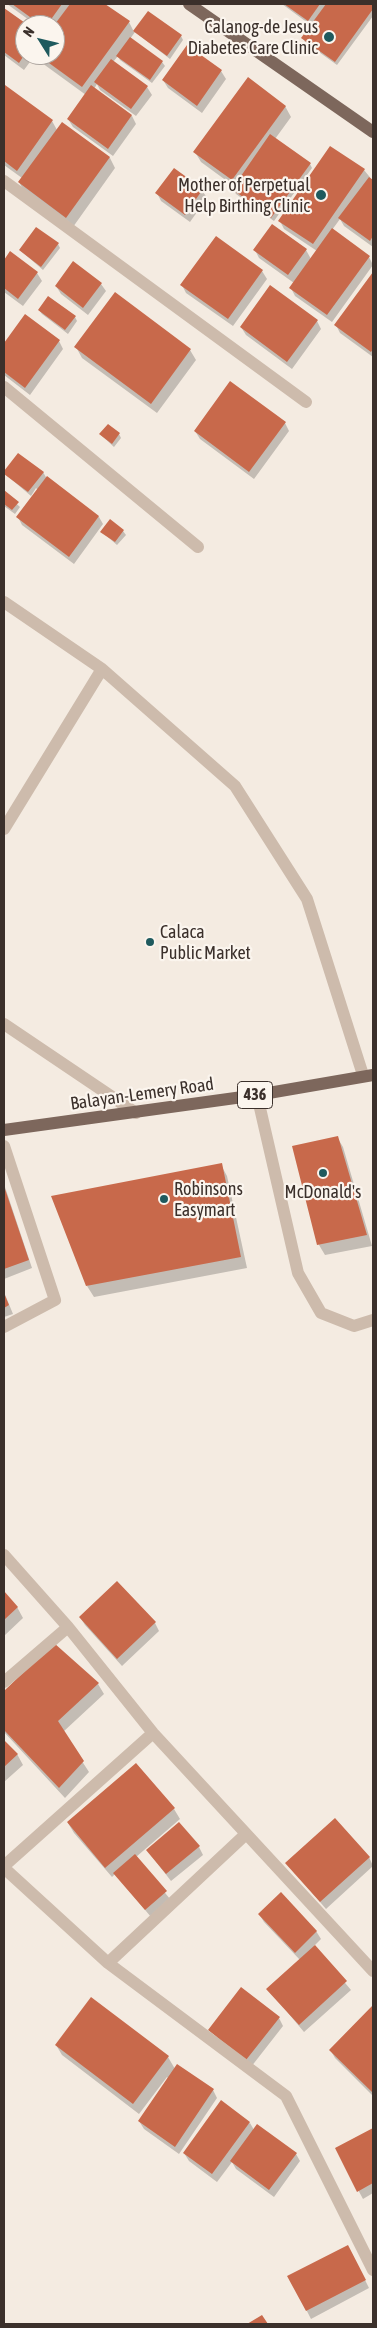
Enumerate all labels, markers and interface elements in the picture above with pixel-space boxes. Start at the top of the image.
north arrow [15,15,65,65]
place label: Calanog-de Jesus Diabetes Care Clinic [188,16,318,58]
text: N [20,24,38,40]
marker: Calanog-de Jesus Diabetes Care Clinic [322,30,336,44]
place label: Mother of Perpetual Help Birthing Clinic [178,174,310,216]
marker: Mother of Perpetual Help Birthing Clinic [314,188,328,202]
place label: Calaca Public Market [160,921,251,964]
marker: Calaca Public Market [144,936,156,948]
street label: Balayan-Lemery Road [69,1073,215,1115]
road number: 436 [238,1082,272,1108]
marker: McDonald's [317,1167,329,1179]
place label: Robinsons Easymart [174,1178,243,1220]
place label: McDonald's [285,1181,361,1203]
marker: Robinsons Easymart [158,1193,170,1205]

